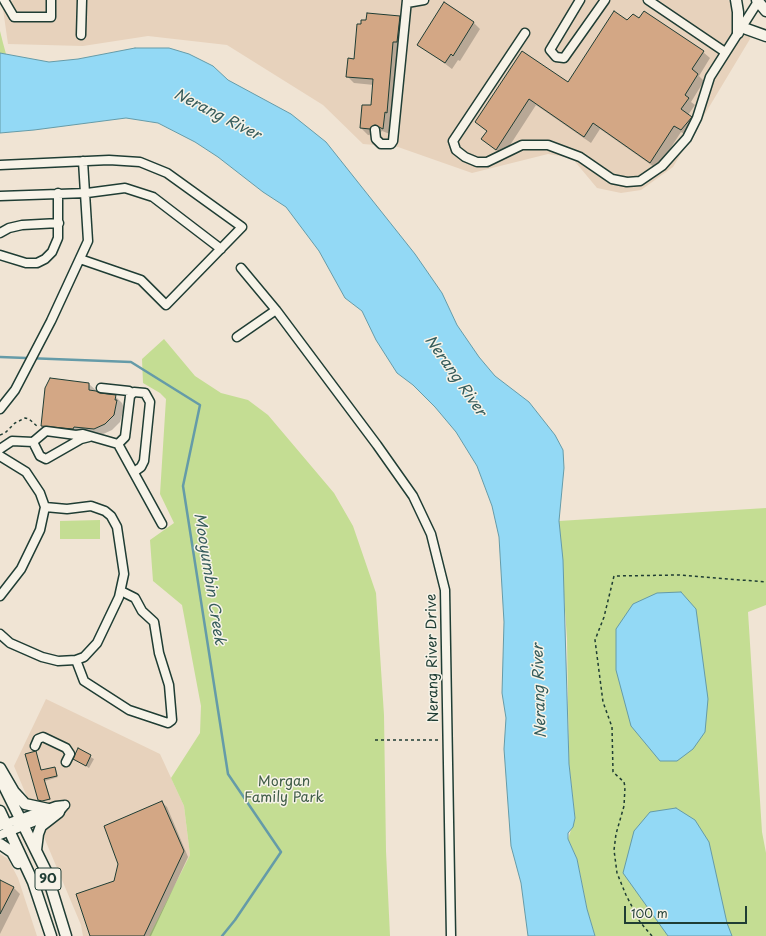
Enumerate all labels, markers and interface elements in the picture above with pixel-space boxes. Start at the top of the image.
water label: Nerang River [171,86,263,144]
water label: Nerang River [421,332,489,420]
water label: Mooyumbin Creek [190,512,228,646]
street label: Nerang River Drive [423,594,443,722]
water label: Nerang River [529,643,551,739]
park label: Morgan Family Park [244,774,324,806]
road number: 90 [35,868,61,890]
scale bar [626,898,749,924]
text: 100 m [631,904,668,922]

